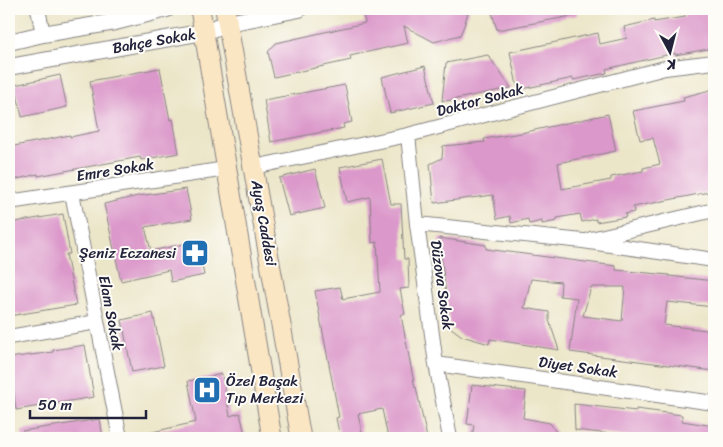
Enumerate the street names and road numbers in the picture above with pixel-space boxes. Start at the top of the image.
street label: Bahçe Sokak [110,21,198,61]
street label: Doktor Sokak [434,76,526,124]
street label: Emre Sokak [74,151,157,189]
street label: Ayaş Caddesi [243,177,284,269]
street label: Düzova Sokak [423,238,461,333]
street label: Elam Sokak [91,273,131,354]
street label: Diyet Sokak [537,349,620,386]

